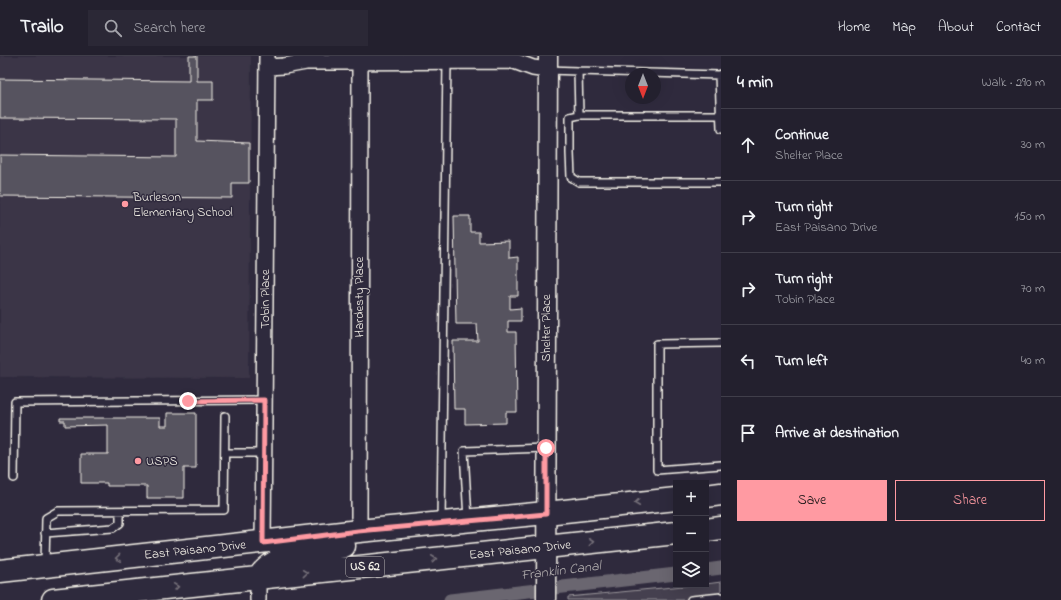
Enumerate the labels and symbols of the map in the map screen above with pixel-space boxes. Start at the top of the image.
north arrow [625,68,661,104]
place label: Burleson Elementary School [132,188,233,223]
marker: Burleson Elementary School [120,199,130,209]
street label: Hardesty Place [350,256,370,337]
street label: Tobin Place [256,269,275,329]
street label: Shelter Place [537,294,556,362]
route end [179,392,197,410]
route start [537,439,555,457]
place label: USPS [146,452,178,471]
marker: USPS [133,456,143,466]
one-way arrow [634,499,640,508]
street label: East Paisano Drive [143,535,247,565]
street label: East Paisano Drive [468,535,572,565]
one-way arrow [588,538,594,547]
one-way arrow [115,553,121,562]
one-way arrow [431,555,437,564]
water label: Franklin Canal [520,555,604,586]
road number: US 62 [346,557,384,577]
one-way arrow [302,569,308,578]
one-way arrow [173,583,179,592]

